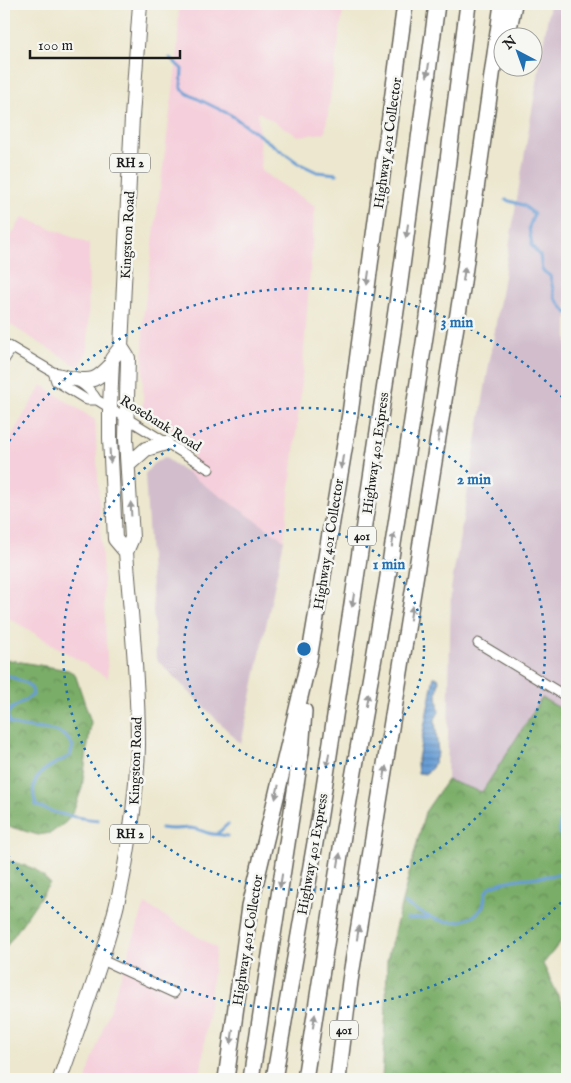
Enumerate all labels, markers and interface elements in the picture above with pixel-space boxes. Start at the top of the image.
scale bar [30,28,180,60]
north arrow [494,28,544,78]
text: N [499,32,521,54]
text: 100 m [38,36,74,55]
one-way arrow [424,62,432,78]
street label: Highway 401 Collector [370,76,406,210]
road number: RH 2 [110,154,150,172]
street label: Kingston Road [117,190,139,280]
one-way arrow [402,223,410,239]
one-way arrow [460,266,468,282]
one-way arrow [364,270,372,286]
text: 3 min [441,313,473,332]
street label: Highway 401 Express [359,391,393,515]
street label: Rosebank Road [116,392,205,456]
one-way arrow [436,427,444,443]
one-way arrow [107,448,115,464]
one-way arrow [337,454,345,470]
text: 2 min [457,470,491,489]
street label: Highway 401 Collector [310,477,348,611]
one-way arrow [126,501,134,517]
road number: 401 [348,526,376,546]
one-way arrow [390,532,398,548]
text: 1 min [373,555,405,574]
one-way arrow [348,592,356,608]
one-way arrow [407,604,415,620]
centre of rings [295,640,313,658]
one-way arrow [363,692,371,708]
street label: Kingston Road [125,716,147,805]
one-way arrow [324,752,332,768]
one-way arrow [381,765,389,781]
one-way arrow [273,784,281,799]
street label: Highway 401 Express [293,792,333,916]
road number: RH 2 [110,824,150,844]
one-way arrow [336,852,344,868]
street label: Highway 401 Collector [229,873,267,1007]
one-way arrow [277,873,285,889]
one-way arrow [355,925,363,941]
one-way arrow [310,1013,318,1029]
road number: 401 [330,1020,358,1040]
one-way arrow [228,1030,236,1046]

